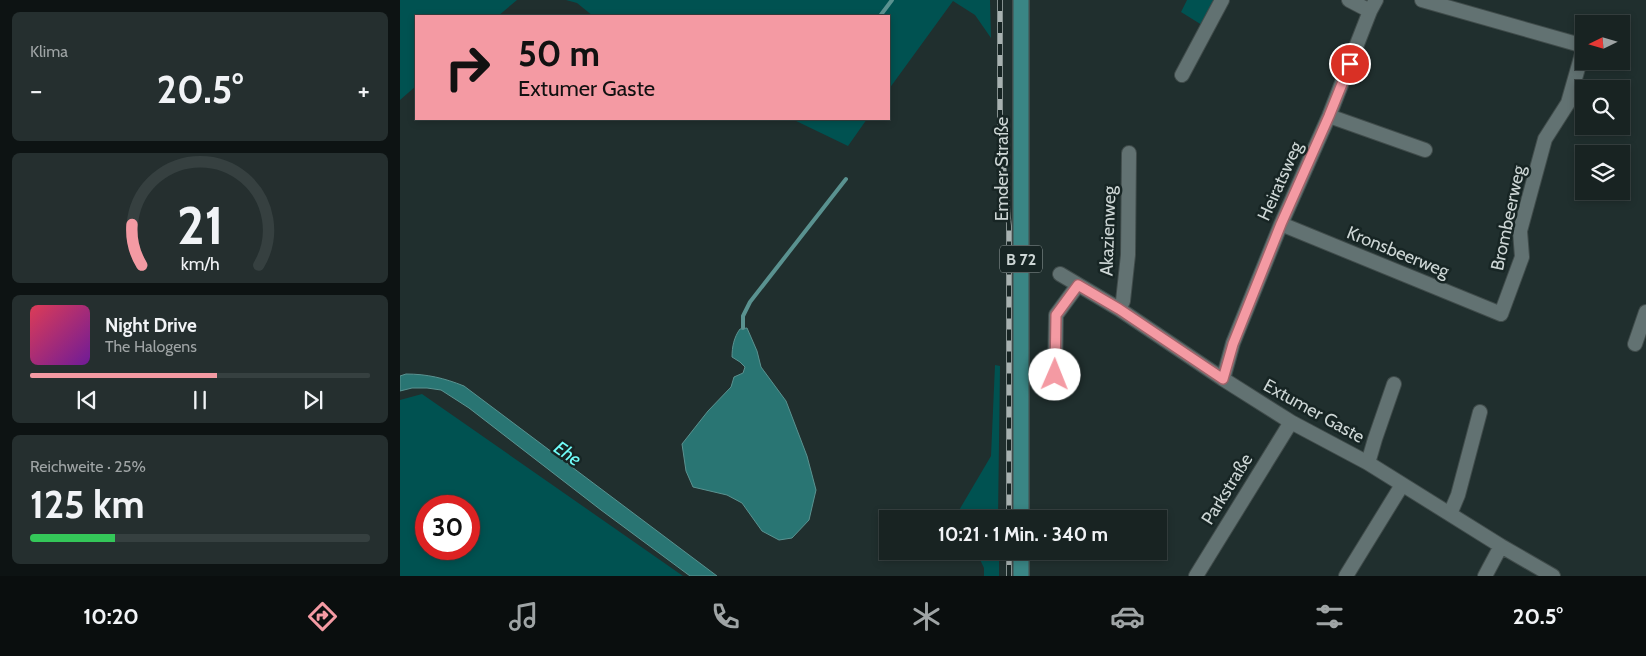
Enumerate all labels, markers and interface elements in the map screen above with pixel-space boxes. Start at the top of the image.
north arrow [1575,15,1630,70]
map controls [1575,15,1630,200]
text: 50 m [518,32,600,75]
icon: right [435,35,500,100]
text: Klima [30,42,68,61]
pin [1329,43,1371,85]
icon: arrive [1336,50,1364,78]
text: 20.5° [157,66,243,113]
text: − [30,73,42,107]
text: + [358,73,370,107]
text: Extumer Gaste [518,75,655,102]
button: search [1575,80,1630,135]
street label: Emder Straße [991,117,1013,221]
street label: Heiratsweg [1253,137,1308,224]
button: layers [1575,145,1630,200]
street label: Brombeerweg [1486,162,1530,273]
street label: Akazienweg [1095,184,1121,276]
text: 21 [177,194,223,257]
street label: Kronsbeerweg [1344,222,1453,283]
road number: B 72 [1000,245,1042,272]
text: km/h [180,253,220,274]
text: Night Drive [105,314,197,337]
text: The Halogens [105,337,197,356]
position arrow [1028,348,1080,400]
street label: Extumer Gaste [1260,374,1368,448]
icon: previous [73,386,101,414]
icon: pause [186,386,214,414]
icon: next [299,386,327,414]
water label: Ehe [550,436,586,471]
street label: Parkstraße [1197,449,1257,529]
text: Reichweite · 25% [30,457,146,476]
text: 125 km [30,481,145,528]
speed limit sign: 30 [415,495,480,560]
text: 10:21 · 1 Min. · 340 m [938,523,1108,546]
icon: directions [305,599,340,634]
icon: music [506,599,541,634]
icon: phone [708,599,743,634]
icon: climate [909,599,944,634]
icon: car [1110,599,1145,634]
icon: filters [1312,599,1347,634]
text: 10:20 [83,603,139,630]
text: 20.5° [1513,603,1563,630]

